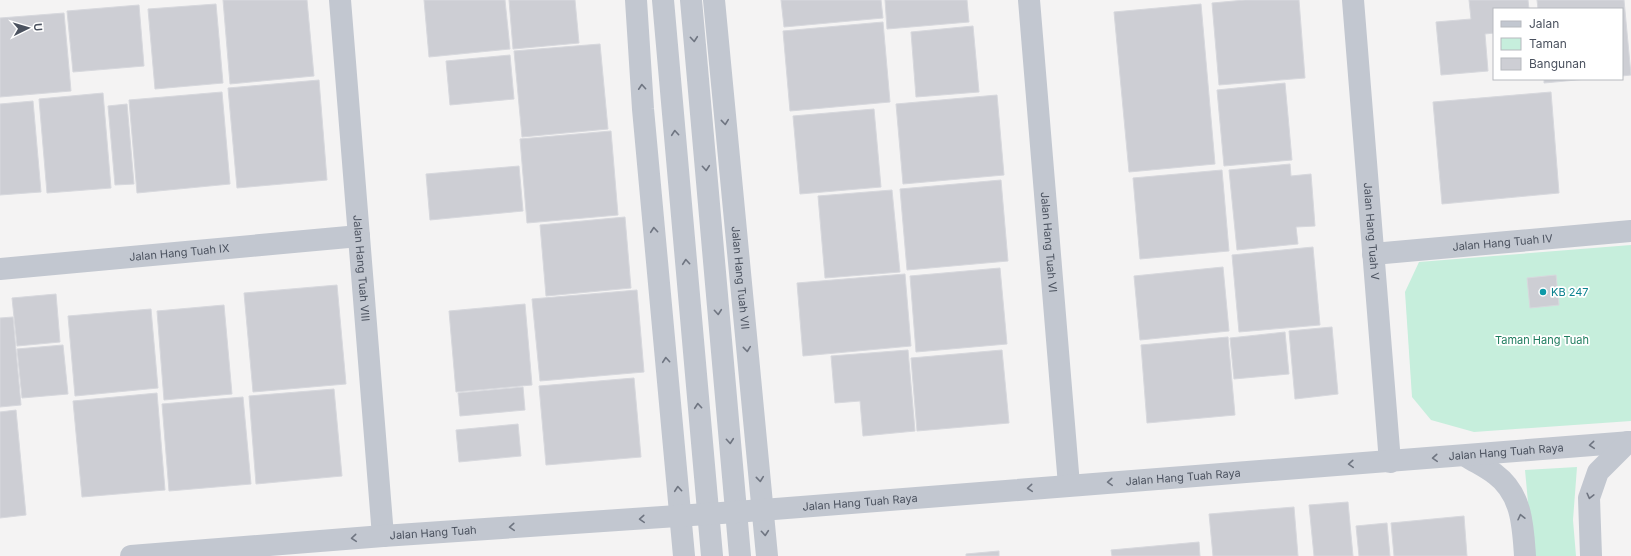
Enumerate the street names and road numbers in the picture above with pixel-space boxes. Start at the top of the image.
street label: Jalan Hang Tuah V [1361,182,1382,281]
street label: Jalan Hang Tuah VI [1038,191,1060,293]
street label: Jalan Hang Tuah VIII [350,214,373,322]
street label: Jalan Hang Tuah VII [729,225,752,330]
street label: Jalan Hang Tuah IV [1452,231,1554,254]
street label: Jalan Hang Tuah IX [128,241,231,264]
street label: Jalan Hang Tuah Raya [1448,440,1564,463]
street label: Jalan Hang Tuah Raya [1125,466,1241,489]
street label: Jalan Hang Tuah Raya [802,491,918,514]
street label: Jalan Hang Tuah [389,523,477,543]

